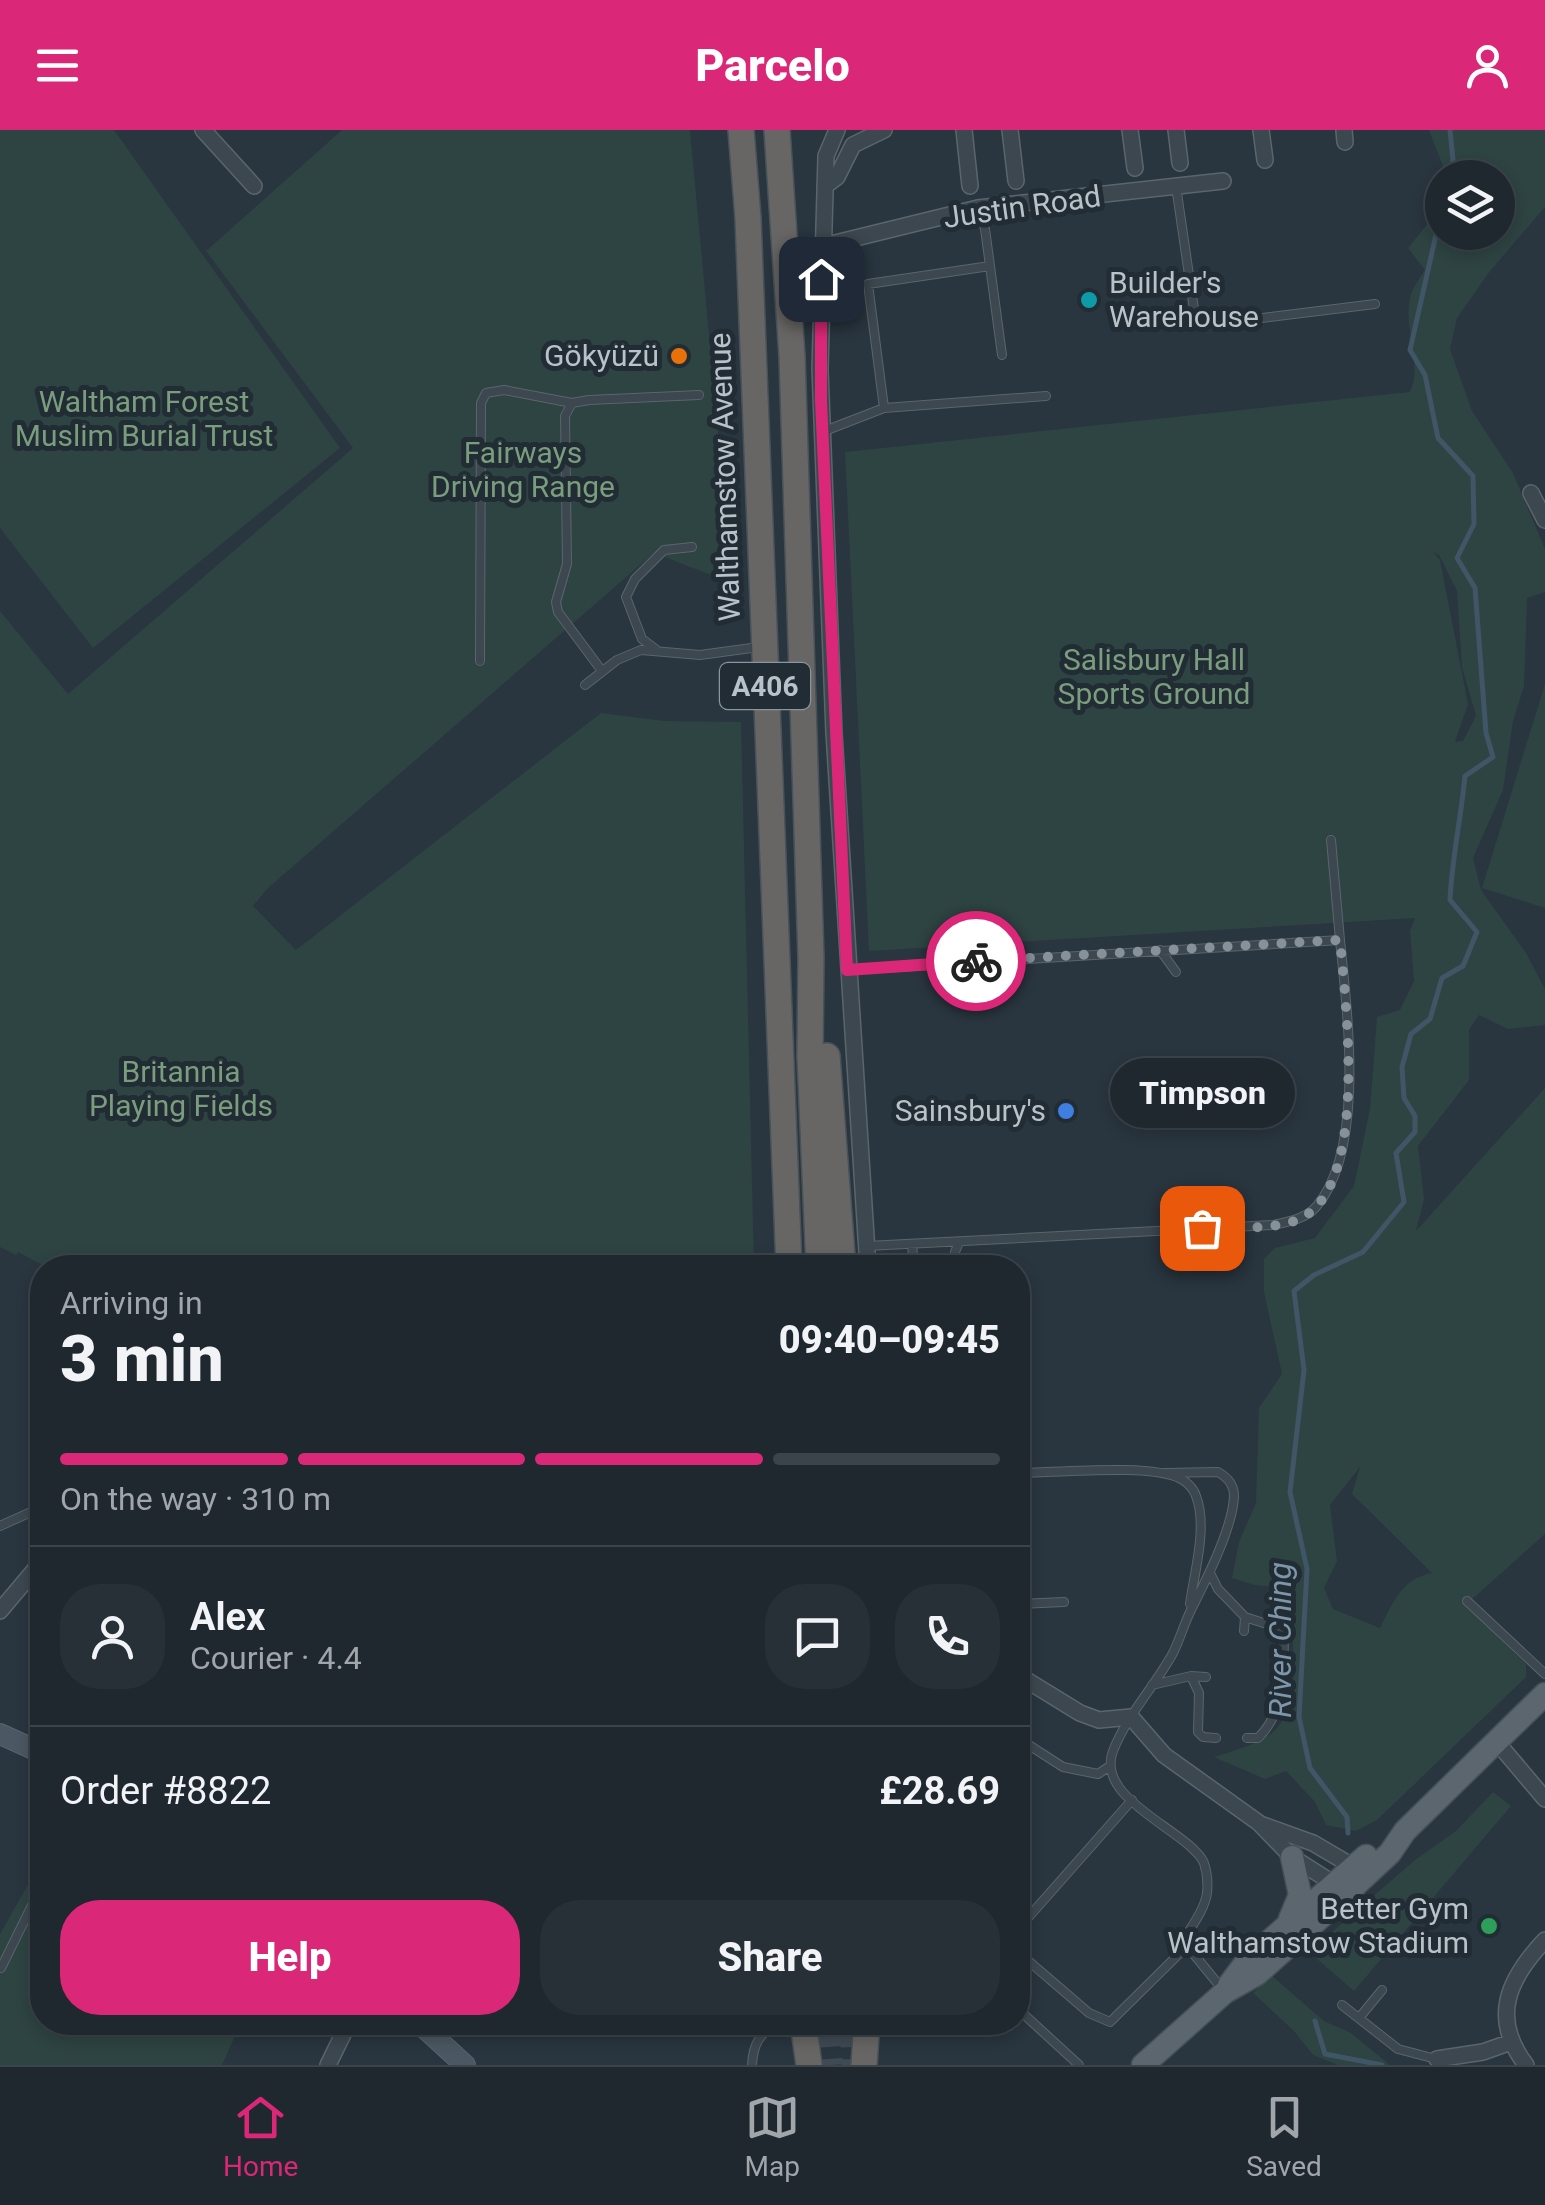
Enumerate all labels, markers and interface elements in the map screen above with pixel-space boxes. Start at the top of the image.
icon: menu [30,38,85,93]
icon: person [1460,38,1515,93]
text: Parcelo [695,39,850,92]
map controls [1425,160,1515,250]
button: layers [1425,160,1515,250]
street label: Justin Road [941,178,1103,235]
pin [779,237,864,322]
icon: home [794,252,849,307]
place label: Builder's Warehouse [1109,265,1259,334]
marker: Builder's Warehouse [1078,289,1100,311]
street label: Walthamstow Avenue [702,332,747,622]
place label: Gökyüzü [544,338,659,373]
marker: Gökyüzü [668,345,690,367]
park label: Waltham Forest Muslim Burial Trust [15,384,273,453]
park label: Fairways Driving Range [431,435,615,504]
park label: Salisbury Hall Sports Ground [1058,642,1250,711]
road number: A406 [720,663,810,709]
courier [926,911,1026,1011]
icon: bike [949,934,1004,989]
park label: Britannia Playing Fields [89,1054,273,1123]
callout: Timpson [1110,1058,1294,1128]
text: Timpson [1139,1074,1266,1112]
place label: Sainsbury's [895,1093,1046,1128]
marker: Sainsbury's [1055,1100,1077,1122]
pin [1160,1186,1245,1271]
icon: bag [1175,1201,1230,1256]
text: Arriving in [60,1284,203,1322]
text: 09:40–09:45 [779,1318,1000,1362]
text: 3 min [60,1321,224,1397]
text: On the way · 310 m [60,1480,331,1518]
water label: River Ching [1261,1562,1299,1718]
button: person [60,1584,165,1689]
button: chat [765,1584,870,1689]
button: phone [895,1584,1000,1689]
text: Alex [190,1595,265,1639]
text: Courier · 4.4 [190,1639,362,1677]
text: Order #8822 [60,1769,271,1813]
text: £28.69 [879,1769,1000,1813]
place label: Better Gym Walthamstow Stadium [1167,1891,1469,1960]
button: Help [60,1900,520,2015]
button: Share [540,1900,1000,2015]
marker: Better Gym Walthamstow Stadium [1478,1915,1500,1937]
tab: Home [223,2090,298,2183]
tab: Map [745,2090,800,2183]
tab: Saved [1246,2090,1322,2183]

